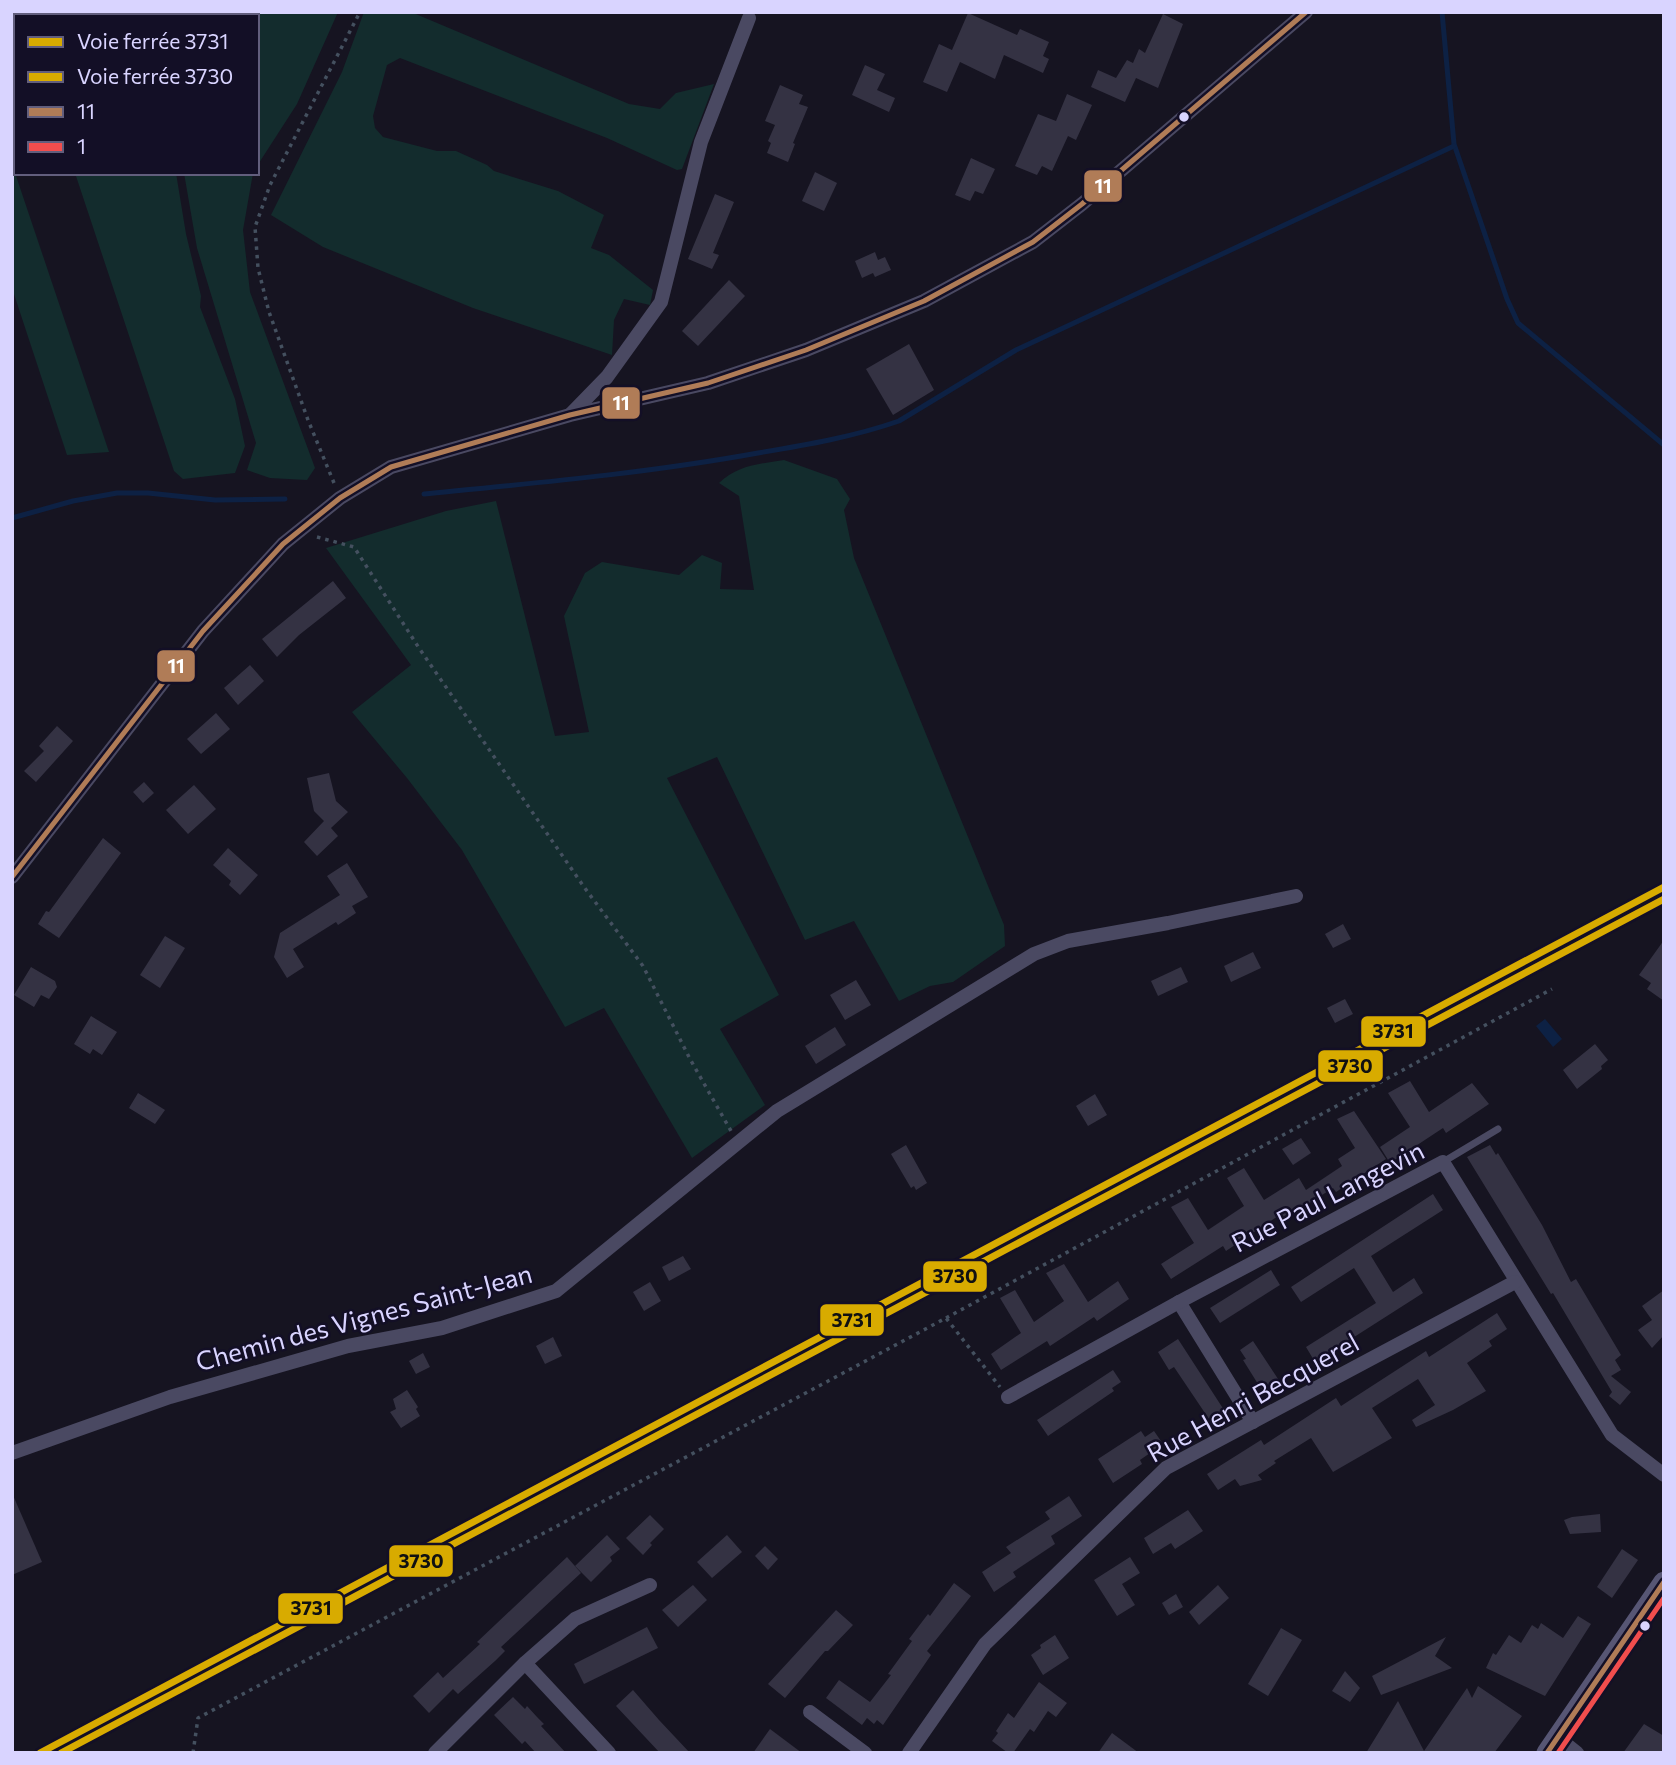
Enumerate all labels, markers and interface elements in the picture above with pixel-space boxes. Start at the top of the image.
legend [14,14,259,175]
text: Voie ferrée 3731 [77,28,228,53]
text: Voie ferrée 3730 [77,63,233,88]
text: 11 [77,98,95,123]
unlabelled marker [1177,110,1191,124]
text: 1 [77,133,86,158]
line badge: 11 [1083,169,1123,203]
text: 11 [1094,174,1112,197]
line badge: 11 [601,386,641,420]
text: 11 [612,391,630,414]
line badge: 11 [156,649,196,683]
text: 11 [167,654,185,677]
line badge: 3731 [1360,1015,1427,1048]
text: 3731 [1373,1019,1414,1042]
line badge: 3730 [1317,1049,1384,1083]
text: 3730 [1327,1054,1373,1077]
street label: Rue Paul Langevin [1226,1134,1429,1258]
street label: Chemin des Vignes Saint-Jean [192,1257,535,1376]
line badge: 3730 [922,1260,988,1293]
text: 3730 [932,1264,978,1287]
line badge: 3731 [819,1303,885,1337]
text: 3731 [832,1308,873,1331]
street label: Rue Henri Becquerel [1141,1326,1364,1468]
line badge: 3730 [388,1544,454,1578]
text: 3730 [398,1549,444,1572]
line badge: 3731 [277,1592,344,1625]
text: 3731 [291,1596,332,1619]
unlabelled marker [1638,1619,1652,1633]

